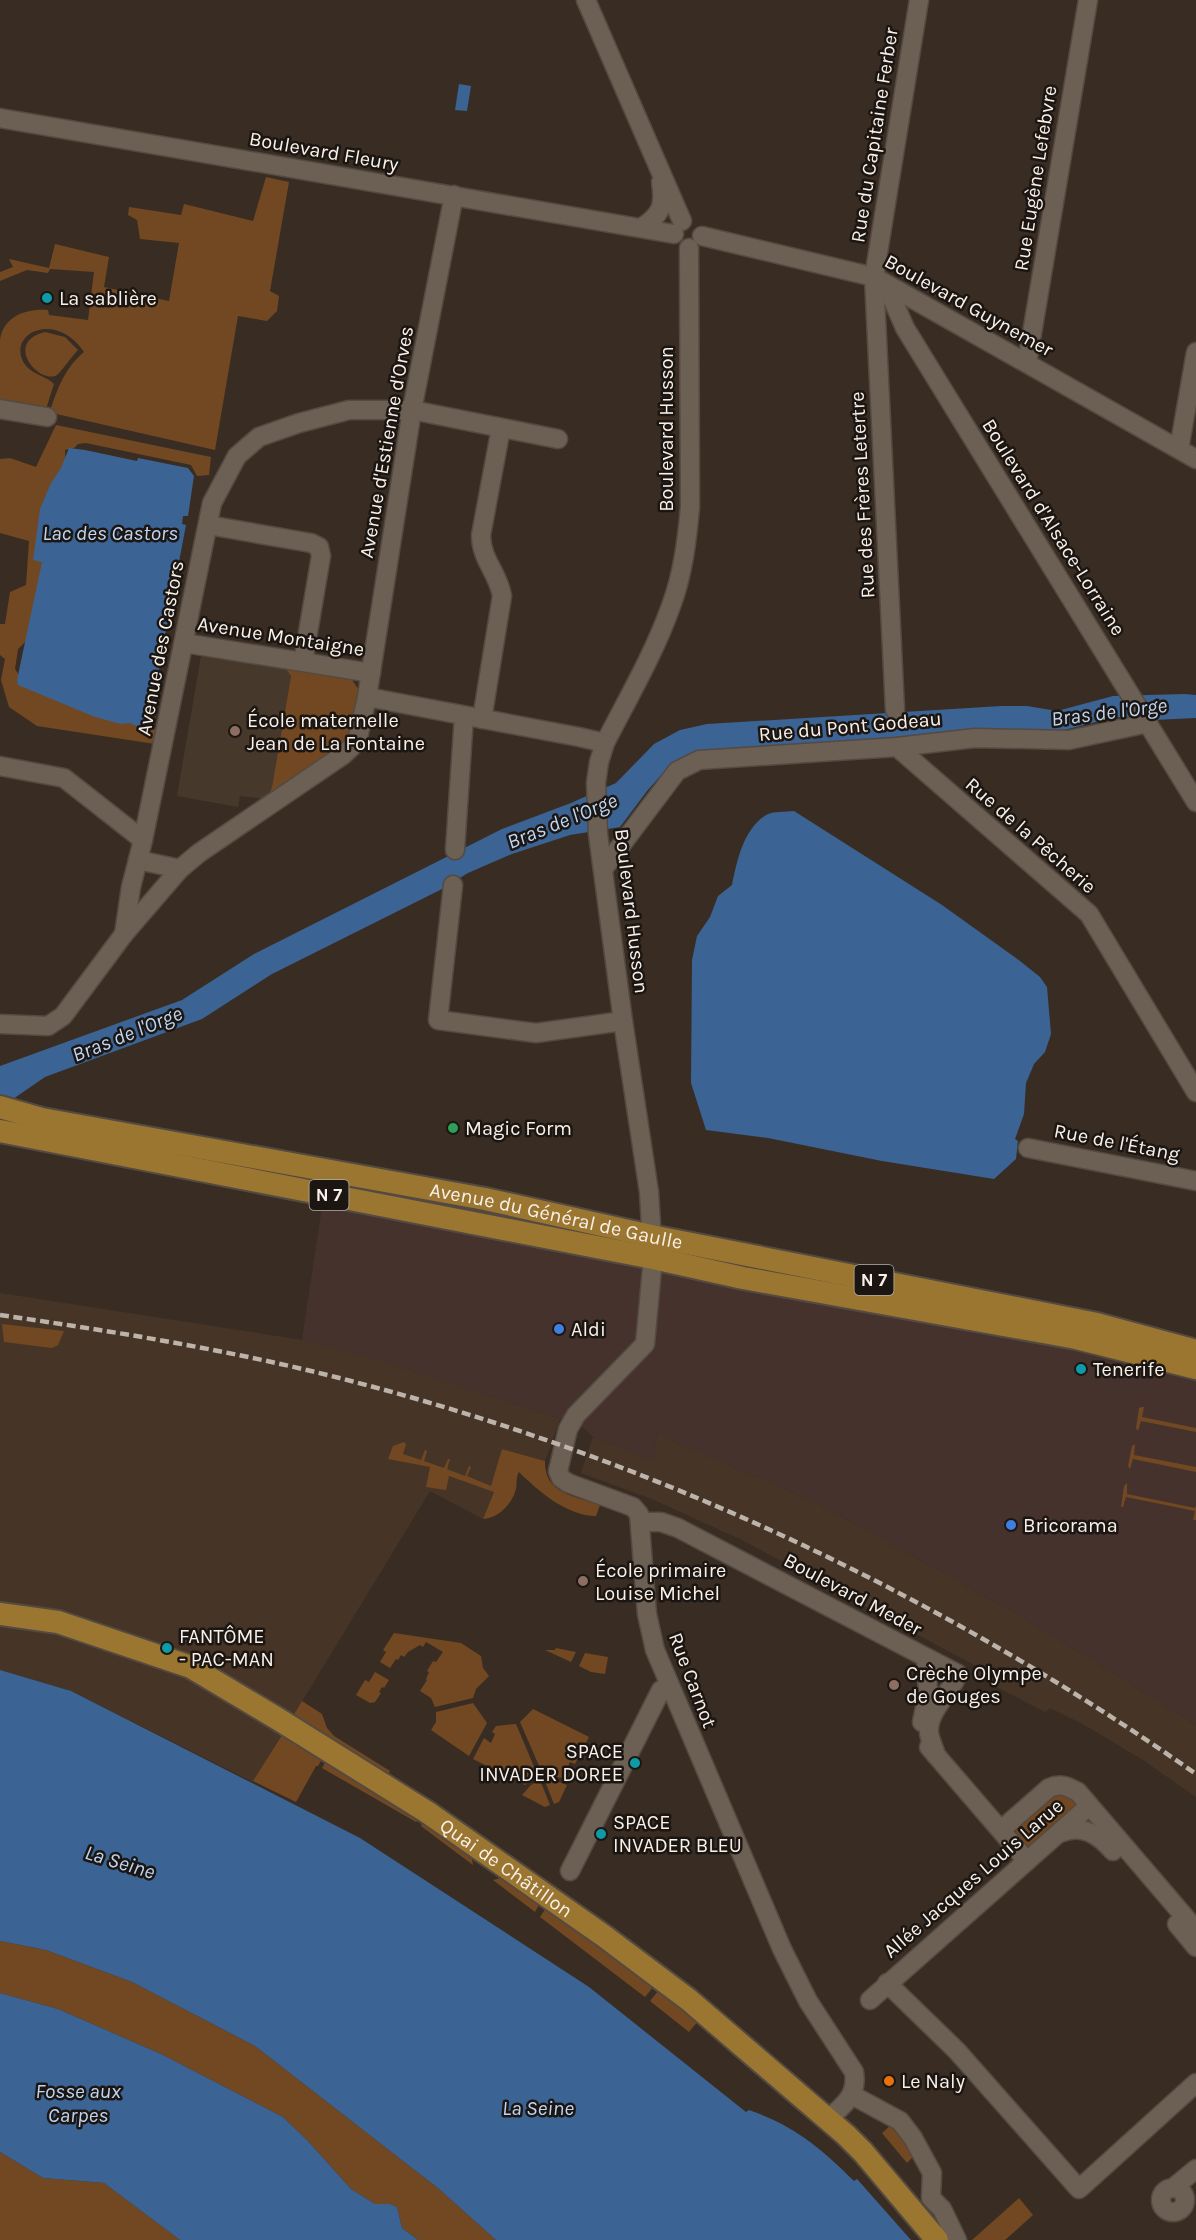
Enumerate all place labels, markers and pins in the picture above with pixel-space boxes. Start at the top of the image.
place label: La sablière [59,287,157,310]
marker: La sablière [40,291,54,305]
place label: École maternelle Jean de La Fontaine [247,708,425,755]
marker: École maternelle Jean de La Fontaine [228,724,242,738]
place label: Magic Form [465,1117,572,1140]
marker: Magic Form [446,1121,460,1135]
place label: Aldi [571,1318,606,1341]
marker: Aldi [552,1322,566,1336]
place label: Tenerife [1093,1358,1164,1381]
marker: Tenerife [1074,1362,1088,1376]
place label: Bricorama [1023,1514,1118,1537]
marker: Bricorama [1004,1518,1018,1532]
place label: École primaire Louise Michel [595,1558,726,1605]
marker: École primaire Louise Michel [576,1574,590,1588]
place label: FANTÔME - PAC-MAN [179,1624,274,1671]
marker: FANTÔME - PAC-MAN [160,1641,174,1655]
place label: Crèche Olympe de Gouges [906,1662,1042,1708]
marker: Crèche Olympe de Gouges [887,1678,901,1692]
place label: SPACE INVADER DOREE [479,1740,623,1786]
marker: SPACE INVADER DOREE [628,1756,642,1770]
place label: SPACE INVADER BLEU [613,1811,742,1857]
marker: SPACE INVADER BLEU [594,1827,608,1841]
place label: Le Naly [901,2070,965,2093]
marker: Le Naly [882,2074,896,2088]

